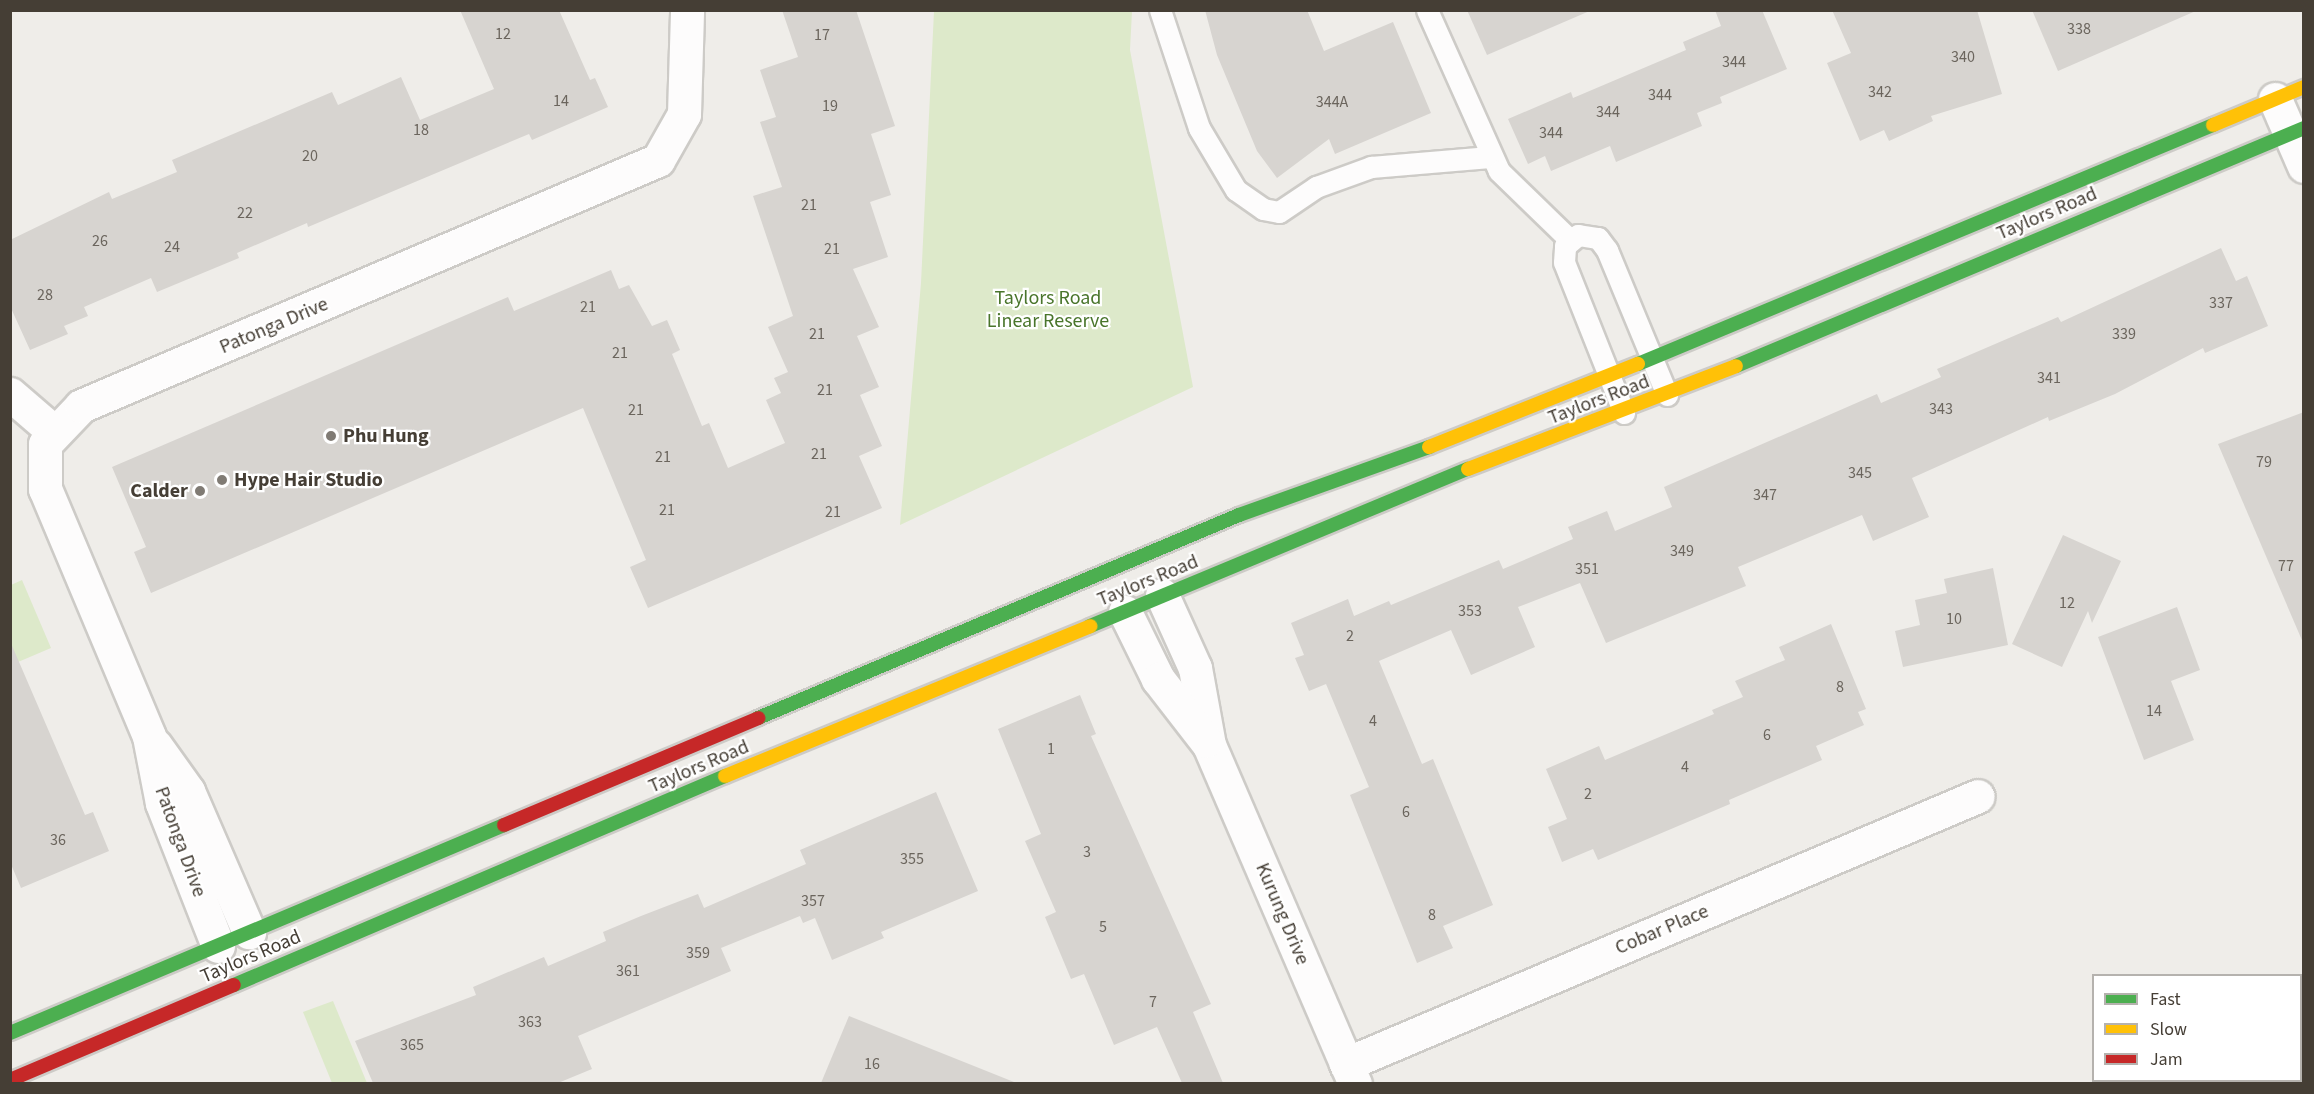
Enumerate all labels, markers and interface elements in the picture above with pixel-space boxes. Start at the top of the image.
house number: 338 [2067,19,2091,39]
house number: 12 [495,24,511,44]
house number: 17 [814,25,830,45]
house number: 340 [1951,47,1975,67]
house number: 344 [1722,52,1746,72]
house number: 342 [1868,82,1892,102]
house number: 344 [1648,85,1672,105]
house number: 14 [553,91,569,111]
house number: 344A [1316,92,1348,112]
house number: 19 [822,96,838,116]
house number: 344 [1596,102,1620,122]
house number: 18 [413,120,429,140]
house number: 344 [1539,123,1563,143]
house number: 20 [302,146,318,166]
street label: Taylors Road [1993,182,2101,246]
house number: 21 [801,195,817,215]
house number: 22 [237,203,253,223]
house number: 26 [92,231,108,251]
house number: 24 [164,237,180,257]
house number: 21 [824,239,840,259]
house number: 28 [37,285,53,305]
park label: Taylors Road Linear Reserve [987,287,1109,334]
street label: Patonga Drive [216,292,332,360]
house number: 337 [2209,293,2233,313]
house number: 21 [580,297,596,317]
house number: 21 [809,324,825,344]
house number: 339 [2112,324,2136,344]
house number: 21 [612,343,628,363]
house number: 341 [2037,368,2061,388]
street label: Taylors Road [1545,370,1653,430]
house number: 21 [817,380,833,400]
house number: 343 [1929,399,1953,419]
house number: 21 [628,400,644,420]
place label: Phu Hung [343,424,429,448]
marker: Phu Hung [324,429,338,443]
house number: 21 [811,444,827,464]
house number: 21 [655,447,671,467]
house number: 79 [2256,452,2272,472]
house number: 345 [1848,463,1872,483]
place label: Hype Hair Studio [234,468,383,492]
marker: Hype Hair Studio [215,473,229,487]
place label: Calder [130,479,188,503]
marker: Calder [193,484,207,498]
house number: 347 [1753,485,1777,505]
house number: 21 [659,500,675,520]
house number: 21 [825,502,841,522]
house number: 349 [1670,541,1694,561]
street label: Taylors Road [1094,550,1202,612]
house number: 77 [2278,556,2294,576]
house number: 351 [1575,559,1599,579]
house number: 12 [2059,593,2075,613]
house number: 353 [1458,601,1482,621]
house number: 10 [1946,609,1962,629]
house number: 2 [1346,626,1354,646]
house number: 8 [1836,677,1844,697]
house number: 14 [2146,701,2162,721]
house number: 4 [1369,711,1377,731]
house number: 6 [1763,725,1771,745]
street label: Taylors Road [645,735,753,799]
house number: 1 [1047,739,1055,759]
house number: 4 [1681,757,1689,777]
street label: Patonga Drive [149,784,211,900]
house number: 2 [1584,784,1592,804]
house number: 6 [1402,802,1410,822]
house number: 36 [50,830,66,850]
house number: 3 [1083,842,1091,862]
house number: 355 [900,849,924,869]
street label: Kurung Drive [1250,859,1314,969]
house number: 357 [801,891,825,911]
street label: Cobar Place [1612,900,1712,960]
house number: 8 [1428,905,1436,925]
house number: 5 [1099,917,1107,937]
street label: Taylors Road [197,925,305,989]
house number: 359 [686,943,710,963]
house number: 361 [616,961,640,981]
legend [2092,974,2302,1082]
text: Fast [2150,987,2181,1012]
house number: 7 [1149,992,1157,1012]
house number: 363 [518,1012,542,1032]
text: Slow [2150,1017,2187,1042]
house number: 365 [400,1035,424,1055]
text: Jam [2150,1047,2183,1072]
house number: 16 [864,1054,880,1074]

